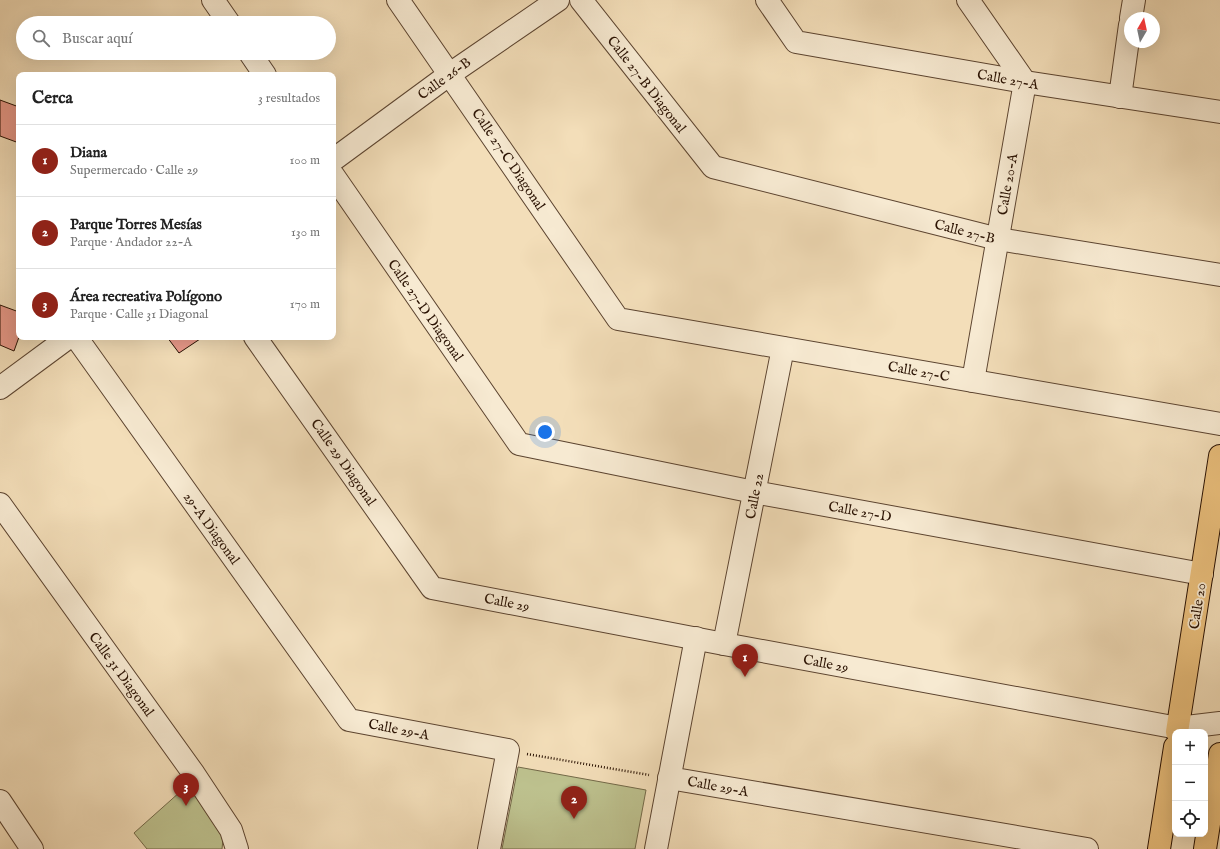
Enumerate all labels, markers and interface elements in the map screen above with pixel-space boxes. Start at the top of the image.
north arrow [1124,12,1160,48]
search box [16,16,336,60]
icon: search [30,27,52,49]
text: Buscar aquí [62,29,132,48]
street label: Calle 27-B Diagonal [603,32,690,137]
street label: Calle 26-B [414,53,475,104]
street label: Calle 27-A [976,66,1040,94]
text: Cerca [32,88,73,109]
text: 3 resultados [258,90,320,107]
street label: Calle 27-C Diagonal [467,105,549,214]
text: Diana [70,143,107,162]
street label: Calle 20-A [994,151,1022,217]
text: 1 [43,152,47,169]
text: 100 m [290,152,320,169]
text: Supermercado · Calle 29 [70,162,198,179]
text: Parque Torres Mesías [70,215,202,234]
street label: Calle 27-B [933,216,997,248]
text: 2 [42,224,48,241]
text: 130 m [291,224,320,241]
text: Parque · Andador 22-A [70,234,192,251]
street label: Calle 27-D Diagonal [383,256,467,365]
text: Área recreativa Polígono [70,287,222,306]
text: 3 [43,296,47,313]
text: 170 m [290,296,320,313]
text: Parque · Calle 31 Diagonal [70,306,208,323]
street label: Calle 27-C [886,358,951,386]
street label: Calle 29 Diagonal [306,416,380,510]
your location [535,422,555,442]
street label: Calle 22 [742,471,768,521]
street label: 29-A Diagonal [179,489,244,568]
street label: Calle 27-D [827,498,893,526]
street label: Calle 20 [1185,582,1211,631]
street label: Calle 29 [483,590,531,616]
street label: Calle 31 Diagonal [84,629,158,720]
pin: 1 [732,644,758,677]
street label: Calle 29 [802,651,850,677]
street label: Calle 29-A [367,715,431,745]
map controls [1172,729,1208,837]
button: + [1172,729,1208,765]
button: − [1172,765,1208,801]
pin: 3 [173,773,199,806]
street label: Calle 29-A [686,773,750,801]
pin: 2 [561,786,587,819]
button: locate [1172,801,1208,837]

